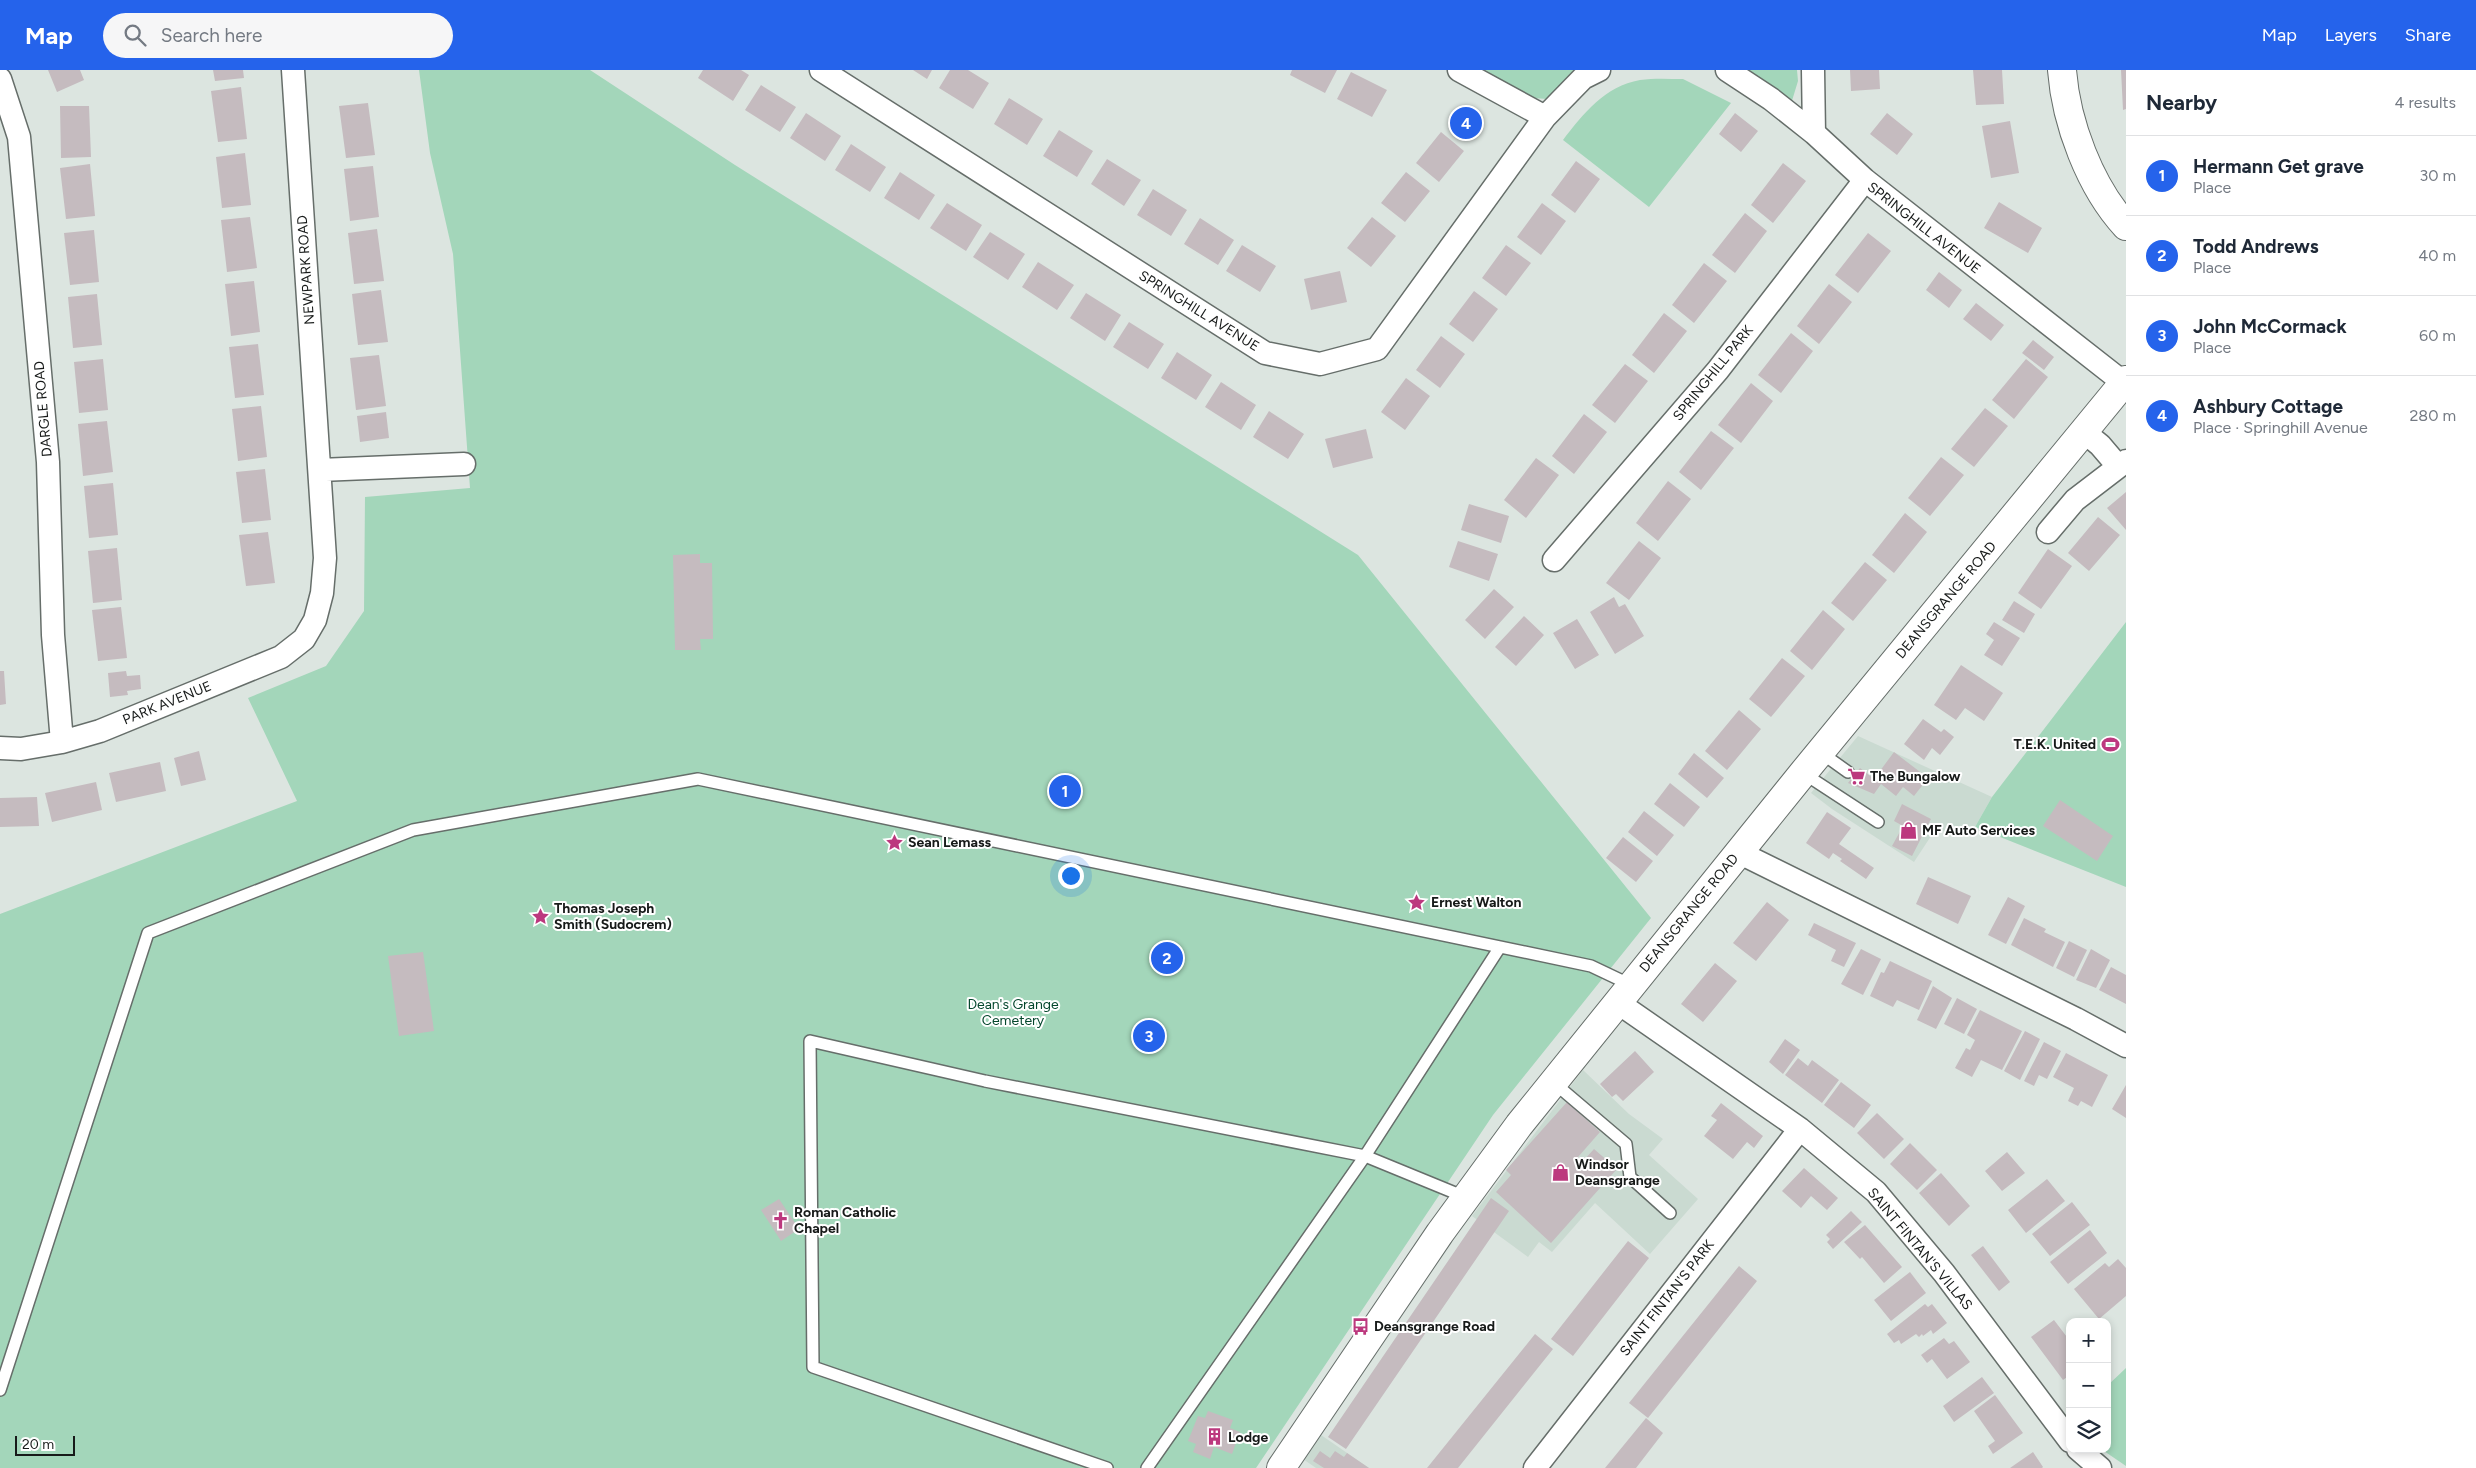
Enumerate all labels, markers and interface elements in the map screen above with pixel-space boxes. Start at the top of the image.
search box [103,13,453,58]
text: Map [25,21,73,50]
icon: search [121,21,149,49]
text: Search here [161,24,262,47]
text: Map [2262,24,2297,46]
text: Layers [2325,24,2377,46]
text: Share [2405,24,2451,46]
text: Nearby [2146,90,2217,115]
text: 4 results [2395,93,2456,112]
pin: 4 [1450,104,1482,142]
text: Hermann Get grave [2193,155,2364,178]
text: 1 [2159,166,2165,185]
text: 30 m [2419,166,2456,185]
text: Place [2193,178,2231,197]
street label: SPRINGHILL AVENUE [1864,179,1984,277]
street label: NEWPARK ROAD [294,215,318,325]
text: Todd Andrews [2193,235,2319,258]
text: 2 [2157,246,2167,265]
text: 40 m [2418,246,2456,265]
text: Place [2193,258,2231,277]
street label: SPRINGHILL AVENUE [1136,267,1262,355]
text: John McCormack [2193,315,2347,338]
street label: SPRINGHILL PARK [1669,321,1757,424]
text: 3 [2158,326,2166,345]
text: 60 m [2419,326,2456,345]
text: Place [2193,338,2231,357]
street label: DARGLE ROAD [30,360,56,458]
text: Ashbury Cottage [2193,395,2343,418]
text: 4 [2157,406,2167,425]
text: 280 m [2409,406,2456,425]
text: Place · Springhill Avenue [2193,418,2368,437]
street label: DEANSGRANGE ROAD [1892,538,2000,662]
street label: PARK AVENUE [120,677,214,729]
sports icon: T.E.K. United [2100,734,2120,754]
place label: T.E.K. United [2013,736,2096,753]
supermarket icon: The Bungalow [1846,766,1866,786]
place label: The Bungalow [1870,768,1961,785]
pin: 1 [1049,772,1081,810]
shop icon: MF Auto Services [1898,820,1918,840]
place label: MF Auto Services [1922,822,2035,839]
place icon: Sean Lemass [884,832,904,852]
place label: Sean Lemass [908,834,991,851]
street label: DEANSGRANGE ROAD [1636,850,1742,976]
your location [1058,863,1084,889]
place icon: Ernest Walton [1407,892,1427,912]
place label: Ernest Walton [1431,894,1521,911]
place label: Thomas Joseph Smith (Sudocrem) [554,900,672,933]
place icon: Thomas Joseph Smith (Sudocrem) [530,906,550,926]
pin: 2 [1151,939,1183,977]
park label: Dean's Grange Cemetery [967,996,1059,1029]
pin: 3 [1133,1017,1165,1055]
place label: Windsor Deansgrange [1575,1156,1660,1189]
shop icon: Windsor Deansgrange [1551,1162,1571,1182]
street label: SAINT FINTAN'S VILLAS [1864,1184,1976,1314]
place label: Roman Catholic Chapel [794,1204,897,1237]
church icon: Roman Catholic Chapel [770,1210,790,1230]
street label: SAINT FINTAN'S PARK [1616,1236,1718,1360]
bus stop icon: Deansgrange Road [1350,1316,1370,1336]
place label: Deansgrange Road [1374,1318,1495,1335]
map controls [2066,1318,2111,1453]
button: + [2066,1318,2111,1363]
button: − [2066,1363,2111,1408]
button: layers [2066,1408,2111,1453]
building icon: Lodge [1204,1427,1224,1447]
place label: Lodge [1228,1429,1268,1446]
scale bar [15,1433,75,1456]
text: 20 m [22,1436,54,1453]

